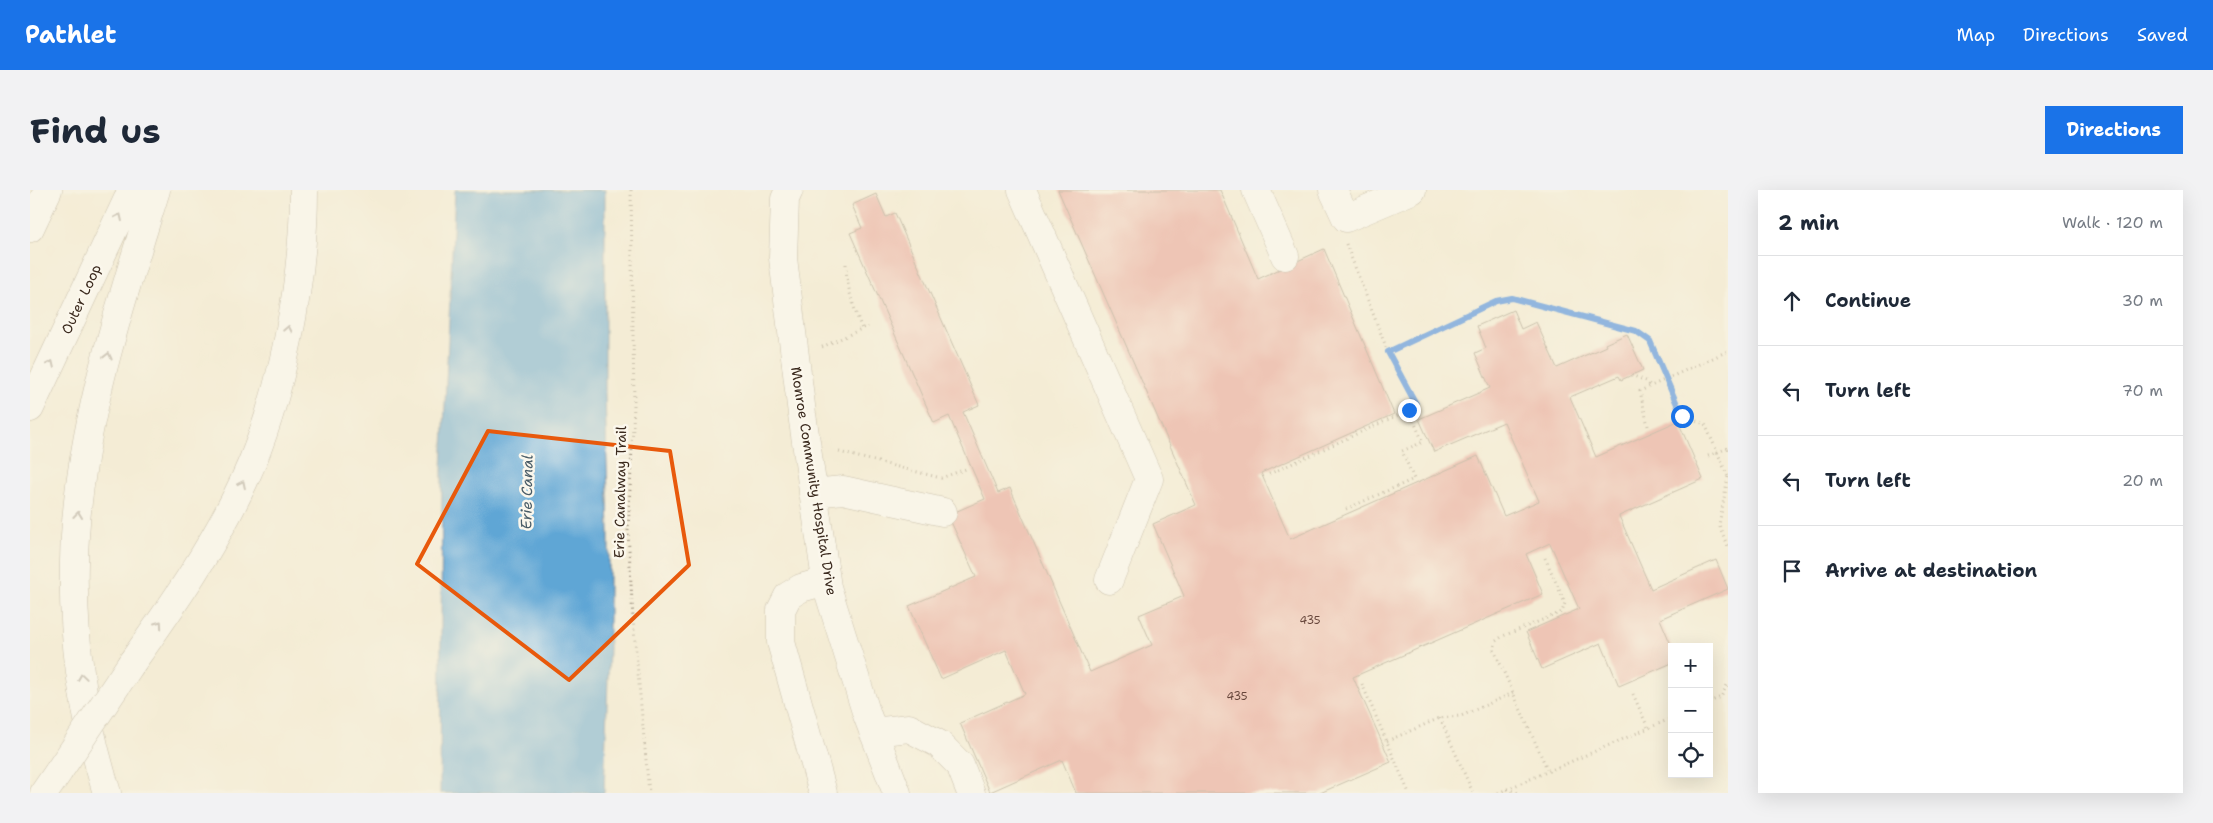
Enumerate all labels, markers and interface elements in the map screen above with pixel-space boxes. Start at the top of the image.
text: Pathlet [25,19,116,51]
text: Map [1957,23,1995,47]
text: Directions [2023,23,2109,47]
text: Saved [2137,23,2188,47]
button: Directions [2045,106,2183,154]
text: Find us [30,107,161,154]
text: 2 min [1778,209,1839,237]
text: Walk · 120 m [2062,212,2163,233]
one-way arrow [113,213,123,222]
street label: Outer Loop [57,261,105,337]
icon: ahead [1778,287,1806,315]
text: Continue [1825,288,1911,313]
text: 30 m [2122,290,2163,311]
one-way arrow [283,325,293,334]
one-way arrow [102,352,112,360]
one-way arrow [44,360,55,369]
street label: Monroe Community Hospital Drive [787,365,841,597]
icon: left [1778,377,1806,405]
text: Turn left [1825,378,1911,403]
text: 70 m [2122,380,2163,401]
route end [1398,399,1421,422]
route start [1671,405,1694,428]
street label: Erie Canalway Trail [610,425,630,558]
water label: Erie Canal [516,454,538,530]
icon: left [1778,467,1806,495]
text: Turn left [1825,468,1911,493]
text: 20 m [2122,470,2163,491]
one-way arrow [236,481,246,490]
one-way arrow [72,511,83,519]
icon: arrive [1778,557,1806,585]
text: Arrive at destination [1825,558,2037,583]
house number: 435 [1299,613,1321,628]
one-way arrow [153,620,162,630]
map controls [1668,643,1713,778]
button: + [1668,643,1713,688]
one-way arrow [77,673,87,681]
button: − [1668,688,1713,733]
house number: 435 [1226,689,1248,704]
button: locate [1668,733,1713,778]

